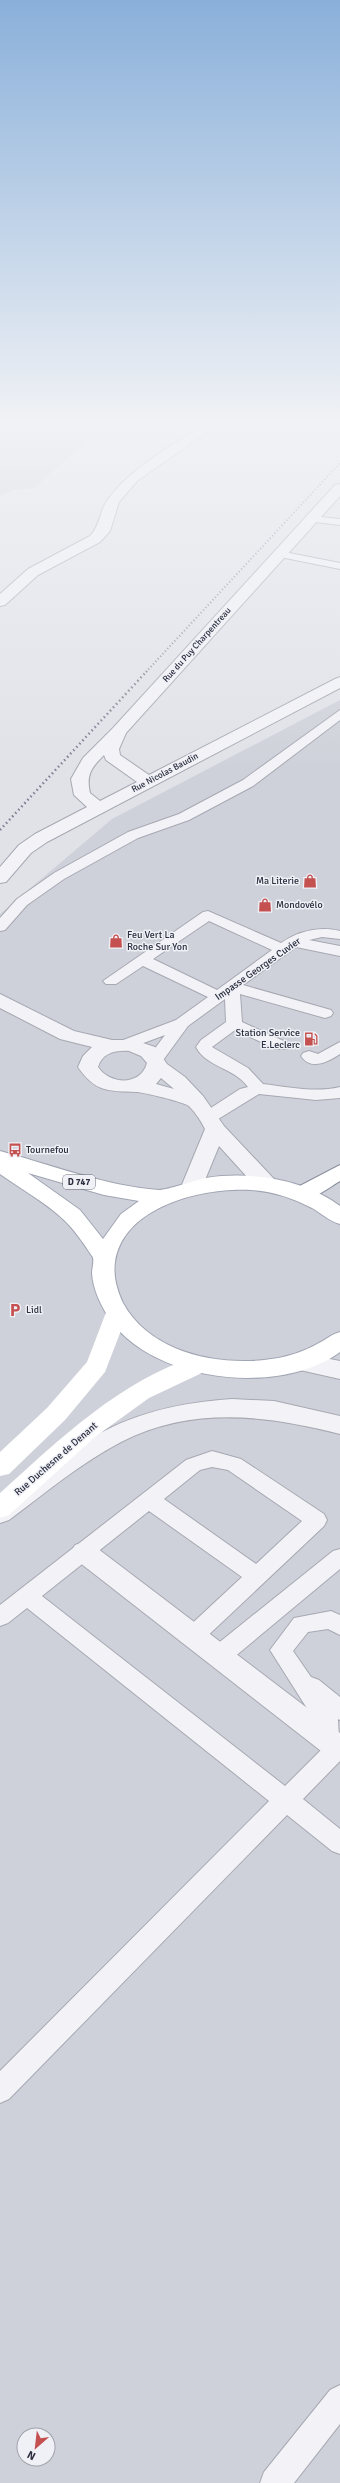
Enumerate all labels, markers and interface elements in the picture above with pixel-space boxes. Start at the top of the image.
street label: Rue du Puy Charpentreau [160,605,234,685]
street label: Rue Nicolas Baudin [130,751,200,795]
shop icon: Ma Literie [302,873,318,889]
place label: Ma Literie [256,875,299,887]
shop icon: Mondovélo [257,897,273,913]
place label: Mondovélo [276,899,323,911]
place label: Feu Vert La Roche Sur Yon [127,929,187,953]
shop icon: Feu Vert La Roche Sur Yon [108,933,124,949]
street label: Impasse Georges Cuvier [213,935,303,1003]
place label: Station Service E.Leclerc [236,1027,300,1051]
fuel station icon: Station Service E.Leclerc [303,1031,319,1047]
bus stop icon: Tournefou [7,1142,23,1158]
place label: Tournefou [26,1144,69,1156]
road number: D 747 [63,1175,95,1189]
parking icon: Lidl [7,1302,23,1318]
place label: Lidl [26,1304,42,1316]
street label: Rue Duchesne de Denant [12,1419,100,1498]
north arrow [16,2427,56,2467]
text: N [25,2448,38,2463]

